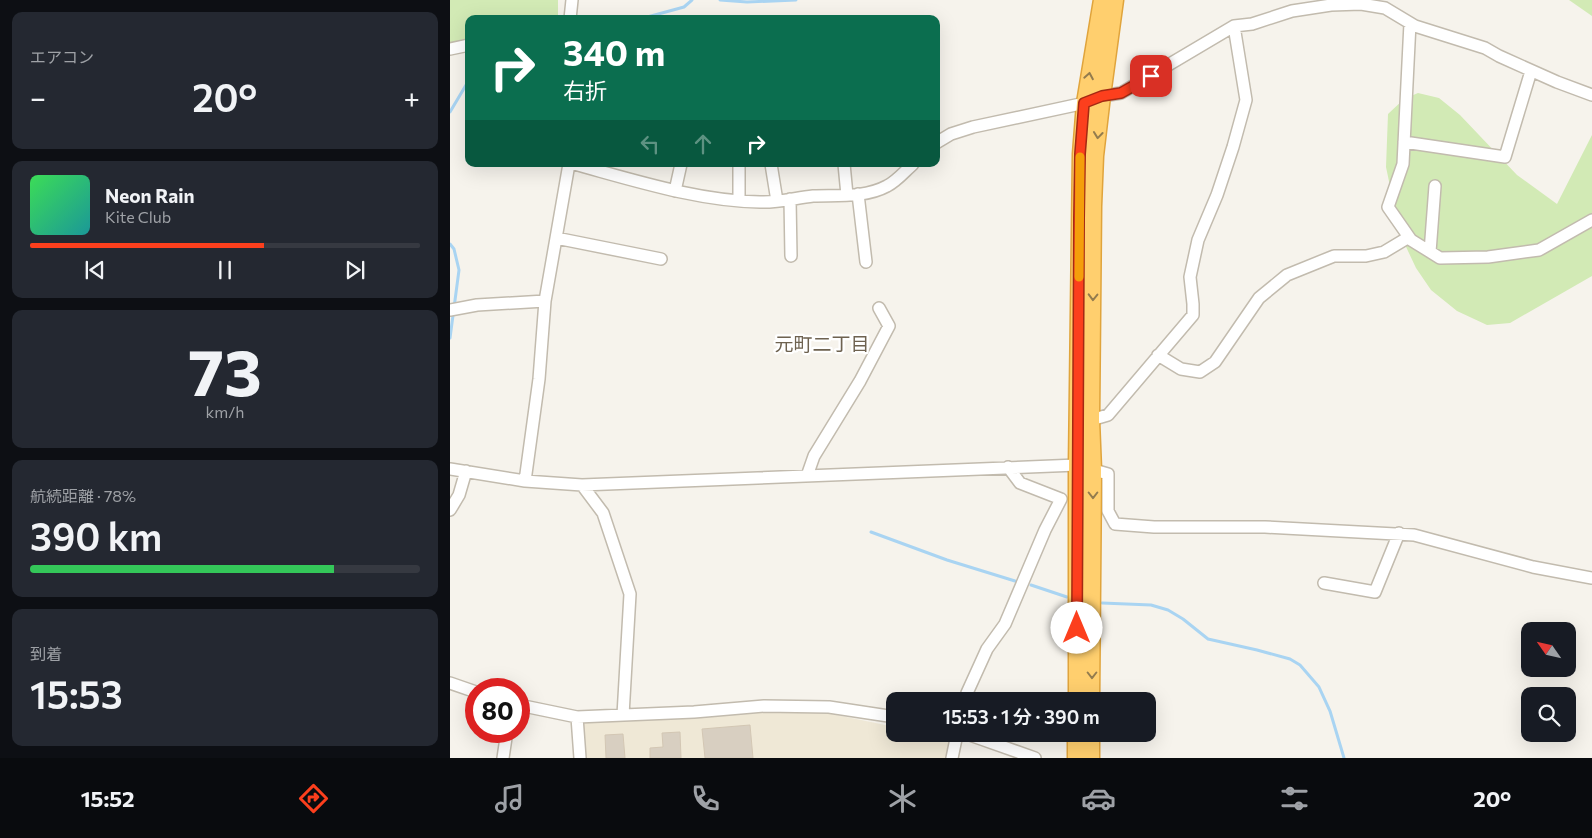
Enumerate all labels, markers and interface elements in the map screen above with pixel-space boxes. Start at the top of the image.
text: 340 m [563,30,665,73]
icon: right [480,35,545,100]
text: エアコン [30,47,94,66]
pin [1130,55,1172,97]
icon: arrive [1137,62,1165,90]
one-way arrow [1084,71,1094,80]
text: 20° [192,73,257,120]
text: 右折 [563,77,607,104]
text: − [30,80,46,114]
text: + [404,80,420,114]
icon: left [636,130,664,158]
icon: ahead [689,130,717,158]
icon: right [742,130,770,158]
one-way arrow [1092,131,1103,139]
text: Neon Rain [105,184,195,207]
text: Kite Club [105,207,171,226]
icon: previous [81,256,109,284]
icon: pause [211,256,239,284]
icon: next [341,256,369,284]
one-way arrow [1088,294,1098,302]
text: 73 [188,330,262,409]
district label: 元町二丁目 [774,332,870,355]
text: km/h [206,402,244,421]
text: 航続距離 · 78% [30,486,136,505]
one-way arrow [1088,492,1098,499]
text: 390 km [30,512,162,559]
position arrow [1050,601,1102,653]
north arrow [1521,622,1576,678]
map controls [1521,622,1576,742]
text: 到着 [30,644,62,663]
text: 15:53 [30,670,123,717]
one-way arrow [1086,671,1097,679]
speed limit sign: 80 [465,678,530,743]
button: search [1521,687,1576,742]
text: 15:53 · 1 分 · 390 m [942,705,1100,728]
icon: directions [296,781,331,816]
icon: music [492,781,527,816]
icon: phone [688,781,723,816]
icon: climate [885,781,920,816]
icon: car [1081,781,1116,816]
icon: filters [1277,781,1312,816]
text: 15:52 [81,785,135,812]
text: 20° [1473,785,1511,812]

